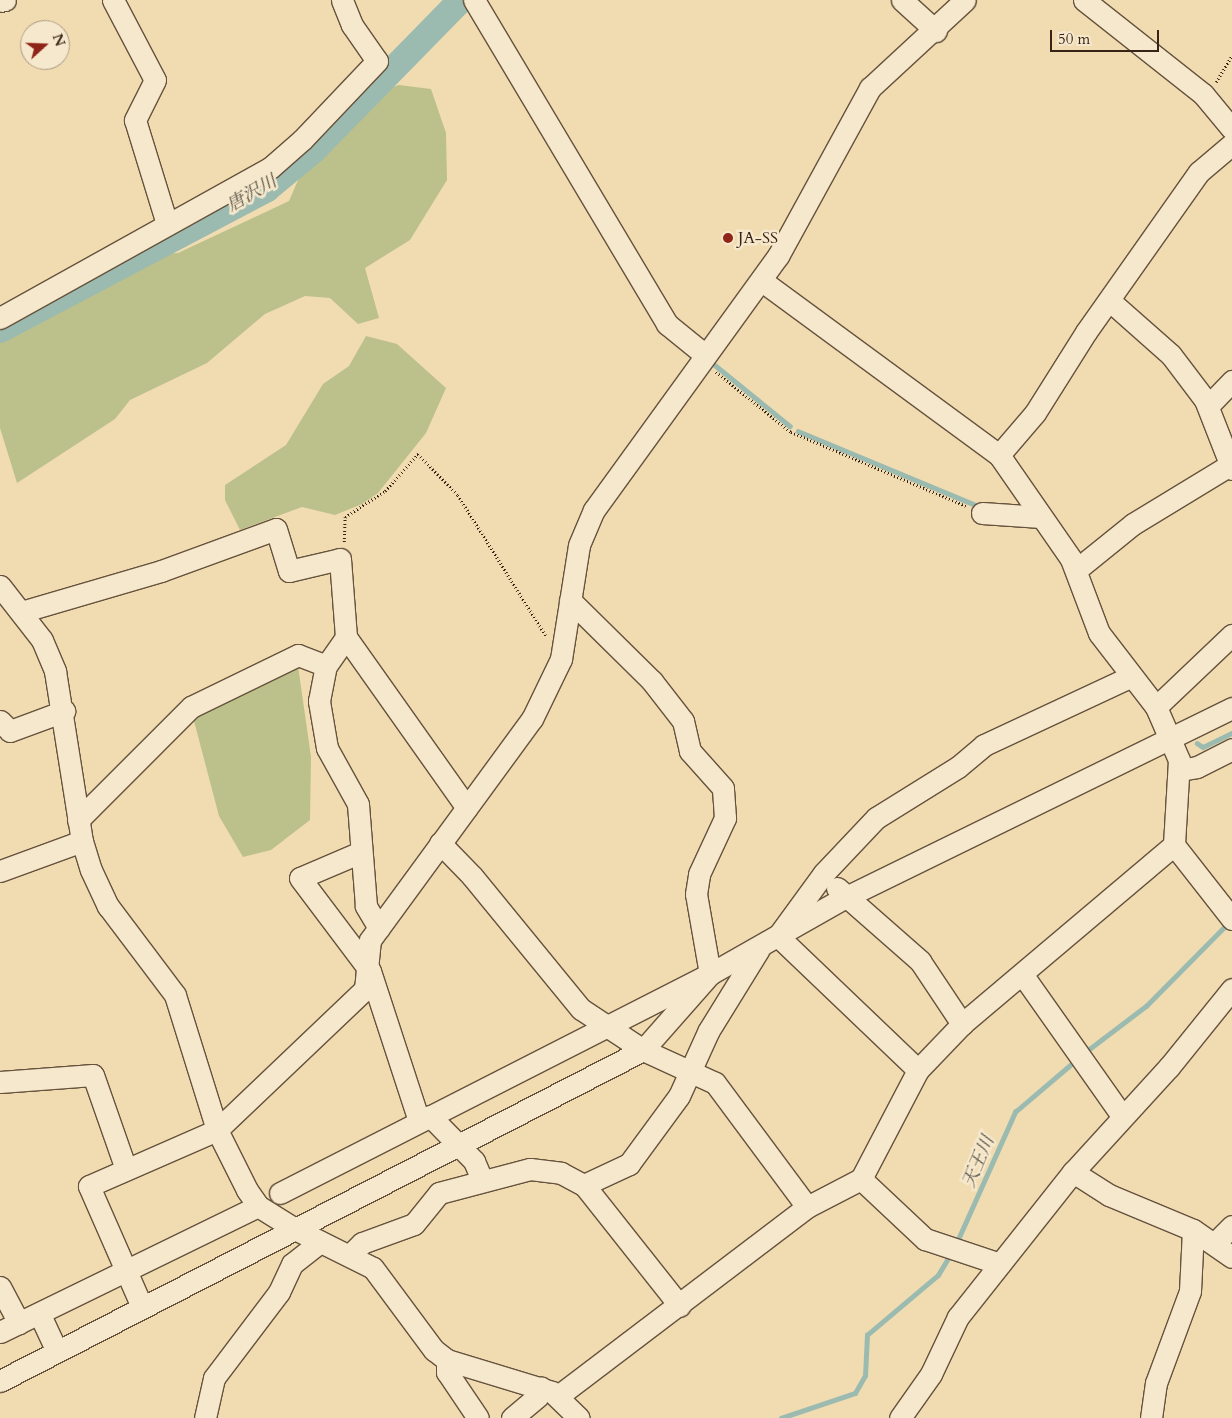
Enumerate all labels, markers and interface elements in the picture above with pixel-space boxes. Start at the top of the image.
north arrow [20,20,70,70]
scale bar [1052,20,1161,52]
text: 50 m [1058,29,1090,49]
text: N [48,31,70,49]
water label: 唐沢川 [223,171,281,217]
place label: JA-SS [738,228,778,248]
marker: JA-SS [722,232,734,244]
water label: 天王川 [959,1133,999,1191]

